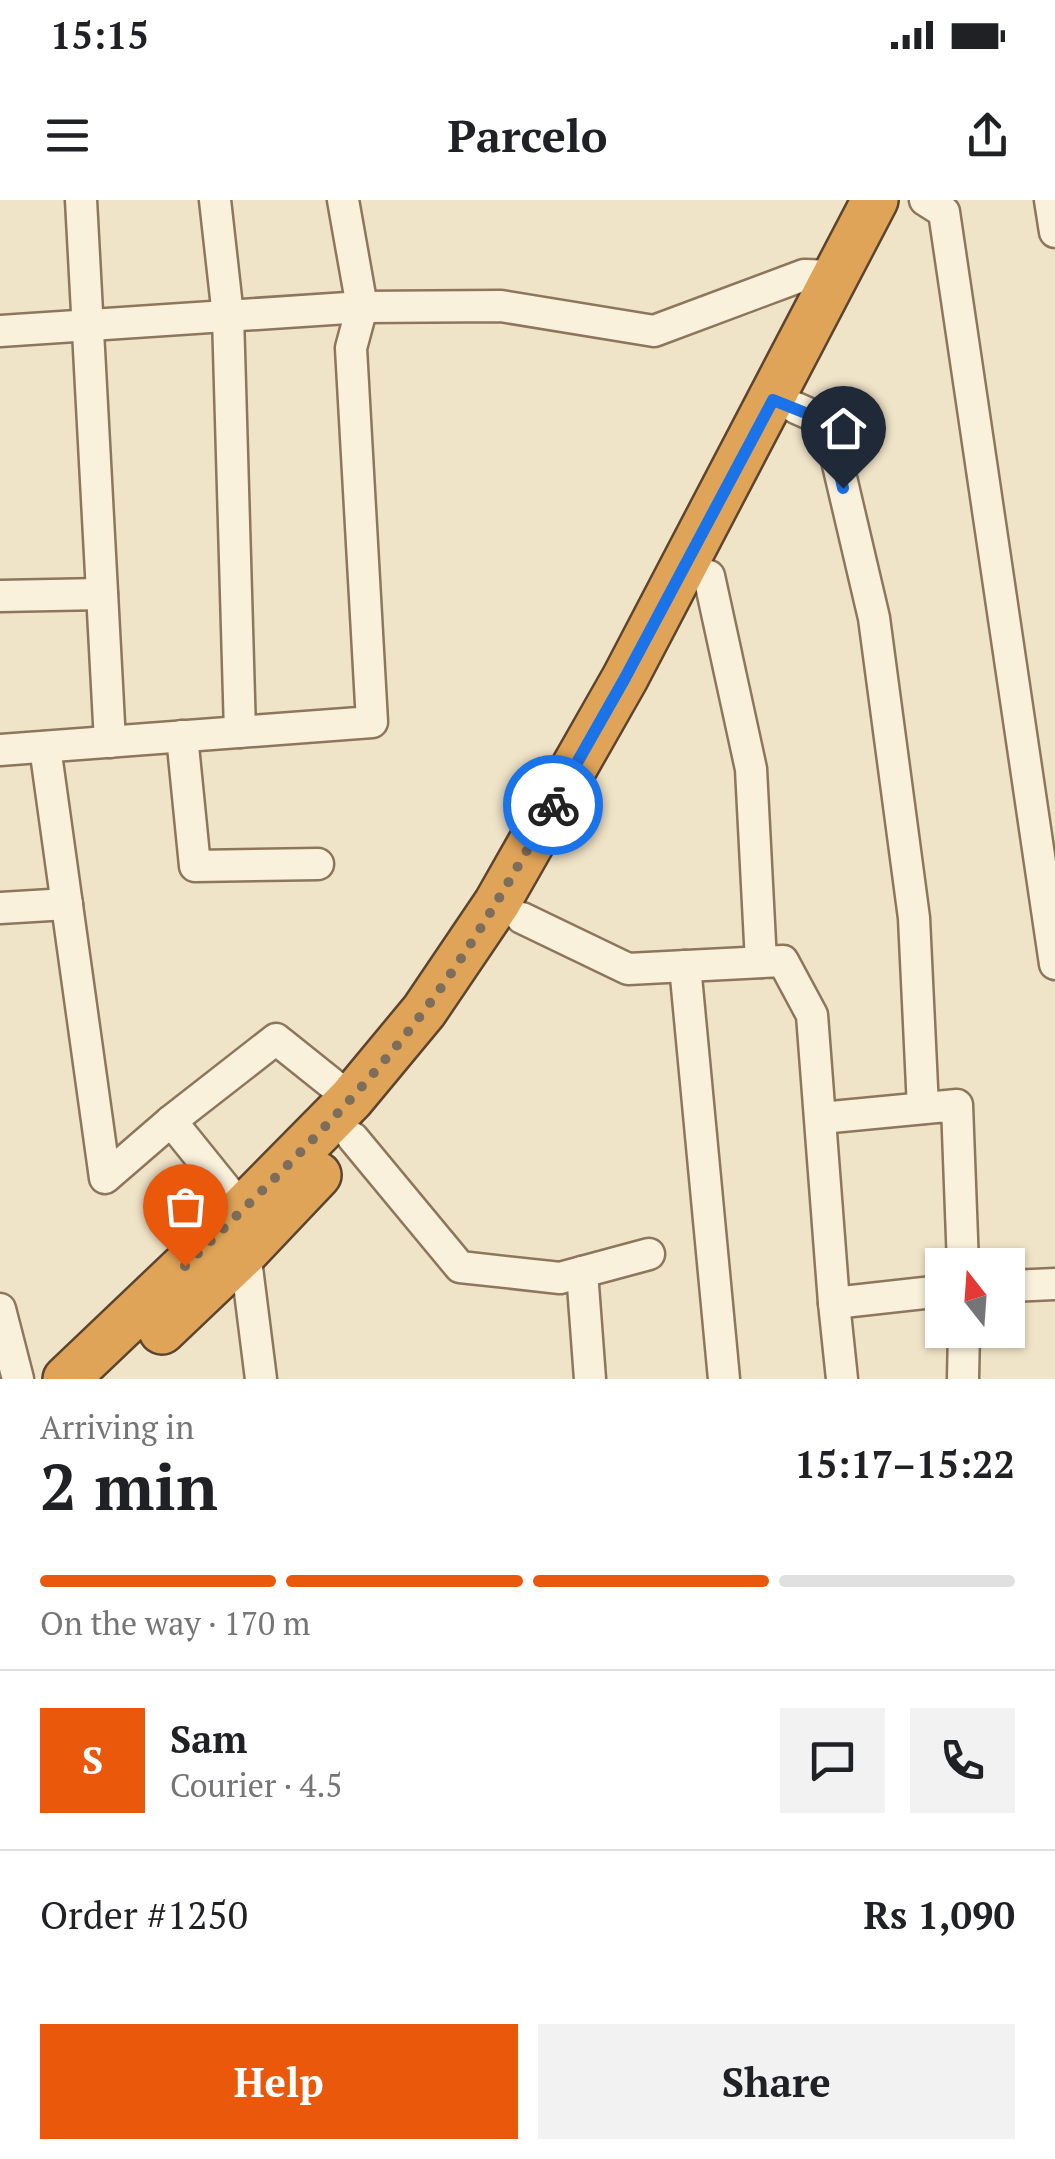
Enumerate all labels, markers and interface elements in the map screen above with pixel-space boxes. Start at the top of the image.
text: 15:15 [50,10,149,60]
text: Parcelo [448,105,607,165]
icon: menu [40,108,95,163]
icon: share [960,108,1015,163]
pin [801,386,886,489]
icon: home [816,401,871,456]
courier [503,755,603,855]
icon: bike [526,778,581,833]
pin [143,1164,228,1267]
icon: bag [158,1179,213,1234]
north arrow [925,1248,1025,1348]
map controls [925,1248,1025,1348]
text: Arriving in [40,1406,194,1448]
text: 15:17–15:22 [794,1439,1015,1489]
text: 2 min [40,1442,218,1529]
text: On the way · 170 m [40,1602,310,1644]
button: chat [780,1708,885,1813]
button: phone [910,1708,1015,1813]
text: Sam [170,1714,247,1764]
text: S [82,1735,103,1785]
text: Courier · 4.5 [170,1764,342,1806]
text: Order #1250 [40,1890,248,1940]
text: Rs 1,090 [864,1890,1015,1940]
button: Help [40,2024,518,2139]
button: Share [538,2024,1015,2139]

